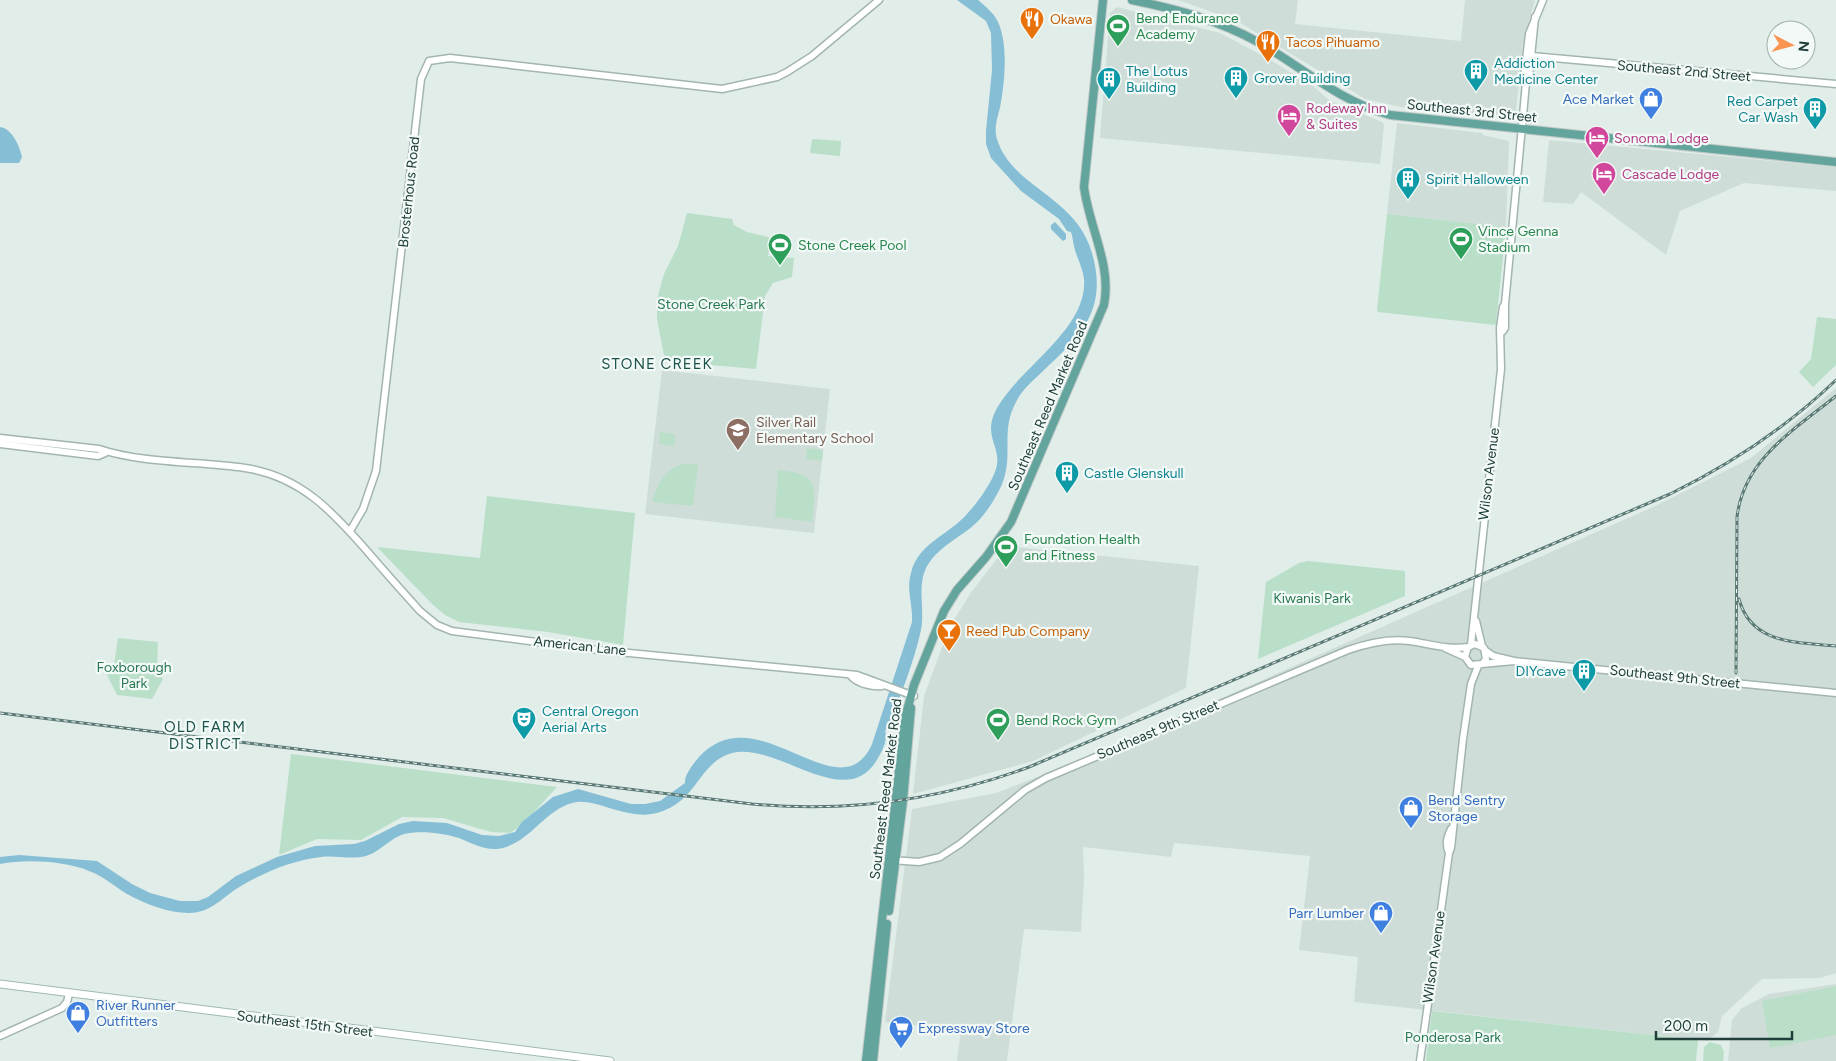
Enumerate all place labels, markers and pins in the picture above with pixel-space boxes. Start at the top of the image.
restaurant icon: Okawa [1019,6,1045,40]
place label: Bend Endurance Academy [1136,10,1239,43]
place label: Okawa [1050,11,1093,28]
sports icon: Bend Endurance Academy [1105,13,1131,47]
restaurant icon: Tacos Pihuamo [1255,29,1281,63]
place label: Tacos Pihuamo [1286,34,1380,51]
place label: Addiction Medicine Center [1494,55,1598,88]
building icon: Addiction Medicine Center [1463,58,1489,92]
place label: The Lotus Building [1126,63,1188,96]
building icon: Grover Building [1223,65,1249,99]
building icon: The Lotus Building [1096,66,1122,100]
place label: Grover Building [1254,70,1350,87]
shop icon: Ace Market [1638,86,1664,120]
place label: Ace Market [1563,91,1634,108]
place label: Red Carpet Car Wash [1727,93,1798,126]
building icon: Red Carpet Car Wash [1802,96,1828,130]
place label: Rodeway Inn & Suites [1306,100,1387,133]
hotel icon: Rodeway Inn & Suites [1276,103,1302,137]
hotel icon: Sonoma Lodge [1584,125,1610,159]
place label: Sonoma Lodge [1614,130,1709,147]
hotel icon: Cascade Lodge [1591,161,1617,195]
building icon: Spirit Halloween [1395,166,1421,200]
place label: Cascade Lodge [1622,166,1720,183]
place label: Spirit Halloween [1426,171,1529,188]
place label: Vince Genna Stadium [1478,223,1559,256]
sports icon: Vince Genna Stadium [1448,226,1474,260]
sports icon: Stone Creek Pool [767,232,793,266]
place label: Stone Creek Pool [798,237,907,254]
place label: Silver Rail Elementary School [756,414,874,447]
school or university icon: Silver Rail Elementary School [725,417,751,451]
building icon: Castle Glenskull [1054,460,1080,494]
place label: Castle Glenskull [1084,465,1184,482]
place label: Foundation Health and Fitness [1024,531,1140,564]
sports icon: Foundation Health and Fitness [993,534,1019,568]
bar icon: Reed Pub Company [936,618,962,652]
place label: Reed Pub Company [966,623,1090,640]
building icon: DIYcave [1571,658,1597,692]
place label: DIYcave [1516,663,1566,680]
place label: Central Oregon Aerial Arts [542,703,639,736]
theatre icon: Central Oregon Aerial Arts [511,706,537,740]
sports icon: Bend Rock Gym [985,707,1011,741]
place label: Bend Rock Gym [1016,712,1116,729]
place label: Bend Sentry Storage [1428,792,1506,825]
shop icon: Bend Sentry Storage [1398,795,1424,829]
shop icon: Parr Lumber [1368,900,1394,934]
place label: Parr Lumber [1288,905,1364,922]
place label: River Runner Outfitters [96,997,176,1030]
shop icon: River Runner Outfitters [65,1000,91,1034]
supermarket icon: Expressway Store [888,1015,914,1049]
place label: Expressway Store [918,1020,1030,1037]

